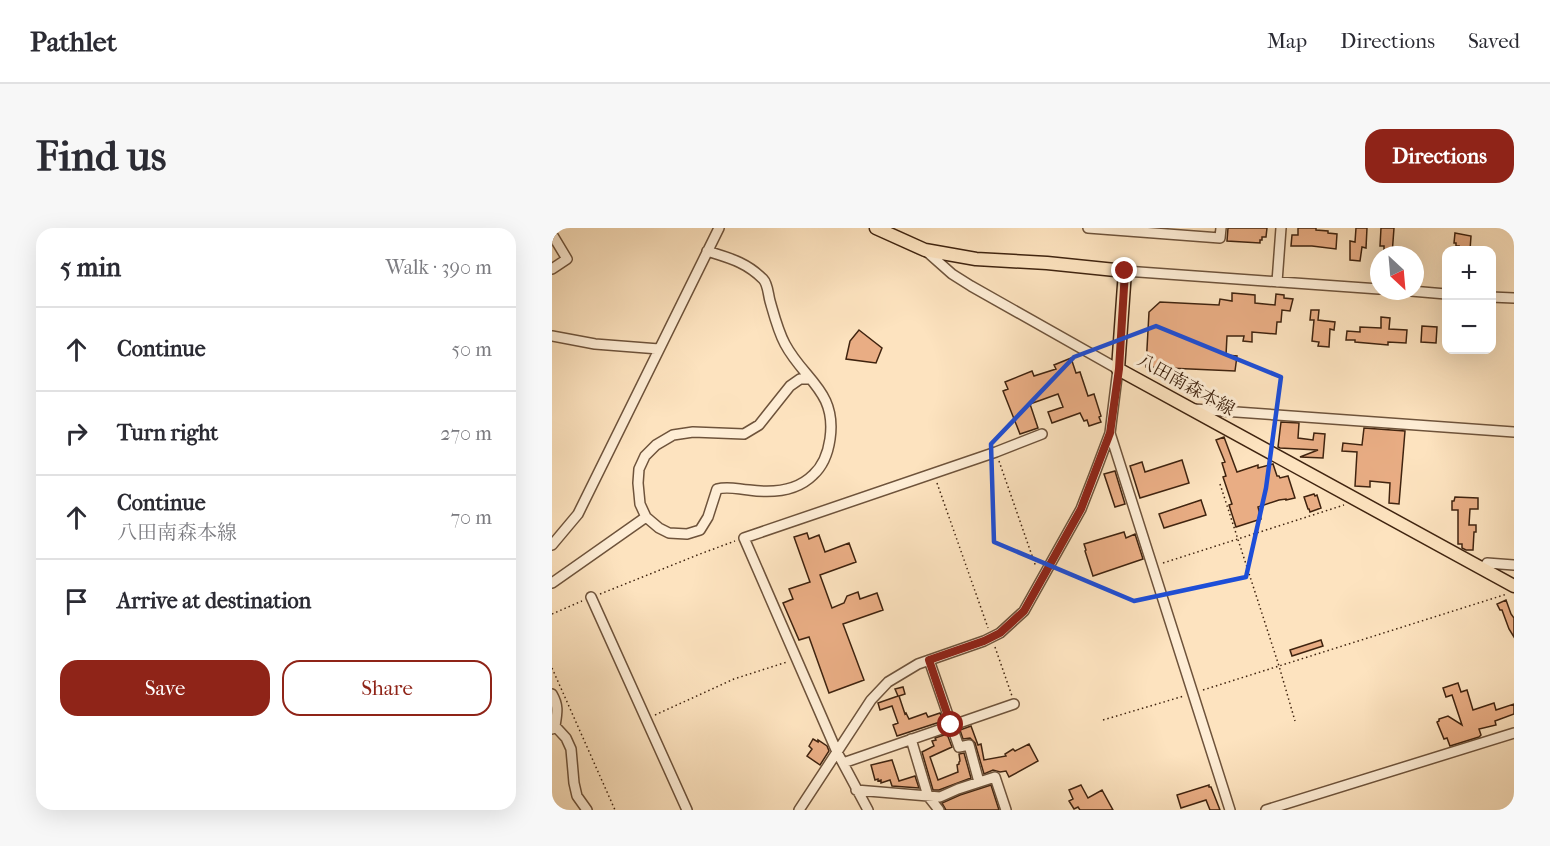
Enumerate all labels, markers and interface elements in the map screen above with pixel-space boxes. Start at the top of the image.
text: Pathlet [30,25,117,58]
text: Map [1267,29,1307,53]
text: Directions [1340,29,1435,53]
text: Saved [1468,29,1520,53]
button: Directions [1365,129,1514,183]
text: Find us [36,132,166,181]
north arrow [1370,246,1424,300]
map controls [1442,246,1496,354]
button: + [1442,246,1496,300]
text: 5 min [60,252,121,283]
text: Walk · 390 m [385,256,492,279]
route end [1111,257,1137,283]
button: − [1442,300,1496,354]
icon: ahead [60,333,93,366]
text: Continue [117,336,206,362]
text: 50 m [451,338,492,361]
street label: 八田南森本線 [1134,350,1238,420]
icon: right [60,417,93,450]
text: Turn right [117,420,218,446]
text: 270 m [440,422,492,445]
text: Continue [117,490,206,516]
icon: ahead [60,501,93,534]
text: 70 m [450,506,492,529]
text: 八田南森本線 [117,521,237,544]
icon: arrive [60,585,93,618]
text: Arrive at destination [117,588,311,614]
button: Save [60,660,270,716]
button: Share [282,660,492,716]
route start [937,711,963,737]

